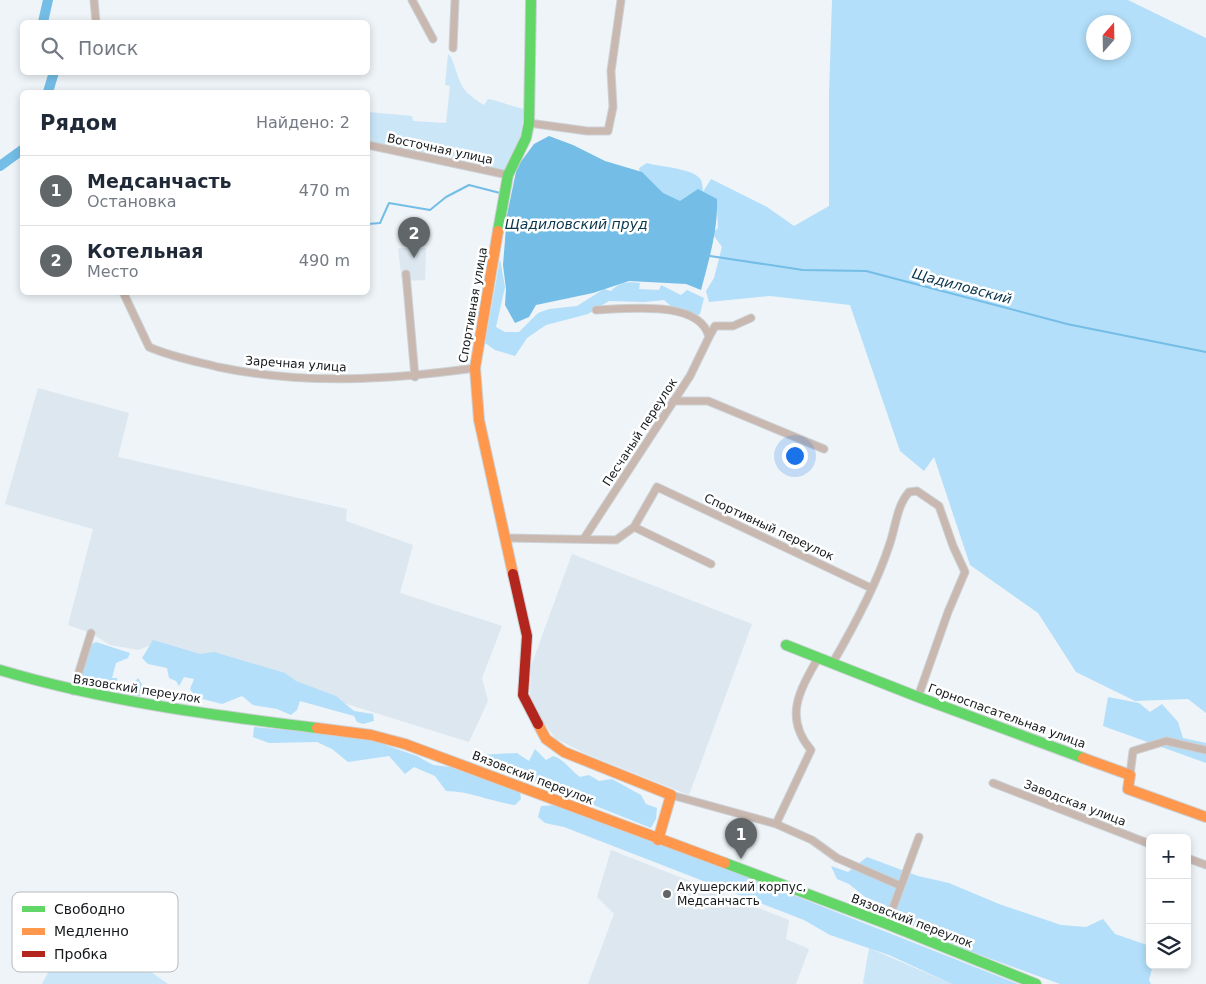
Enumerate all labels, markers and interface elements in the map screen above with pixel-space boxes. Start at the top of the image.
north arrow [1086,15,1131,60]
search box [20,20,370,75]
icon: search [38,34,66,62]
text: Поиск [78,37,138,59]
text: Рядом [40,111,117,135]
text: Найдено: 2 [256,113,350,132]
street label: Восточная улица [386,131,494,167]
text: Медсанчасть [87,170,232,192]
text: 1 [50,181,62,200]
text: 470 m [299,181,350,200]
text: Остановка [87,192,177,211]
water label: Щадиловский пруд [504,216,648,232]
pin: 2 [398,217,430,258]
text: Котельная [87,240,204,262]
street label: Спортивная улица [456,246,490,364]
text: 2 [50,251,62,270]
text: 490 m [299,251,350,270]
text: Место [87,262,139,281]
water label: Щадиловский [910,265,1014,307]
street label: Заречная улица [245,353,347,375]
street label: Песчаный переулок [600,375,680,489]
your location [782,443,808,469]
street label: Спортивный переулок [702,491,836,563]
street label: Вязовский переулок [72,672,202,706]
street label: Горноспасательная улица [926,681,1088,751]
street label: Вязовский переулок [470,748,596,808]
street label: Заводская улица [1022,777,1128,829]
pin: 1 [725,818,757,859]
map controls [1146,834,1191,969]
button: + [1146,834,1191,879]
button: − [1146,879,1191,924]
place label: Акушерский корпус, Медсанчасть [677,880,806,908]
marker: Акушерский корпус, Медсанчасть [661,888,673,900]
street label: Вязовский переулок [849,891,975,951]
legend [12,892,178,972]
text: Свободно [54,901,125,917]
text: Медленно [54,923,129,939]
button: layers [1146,924,1191,969]
text: Пробка [54,946,108,962]

